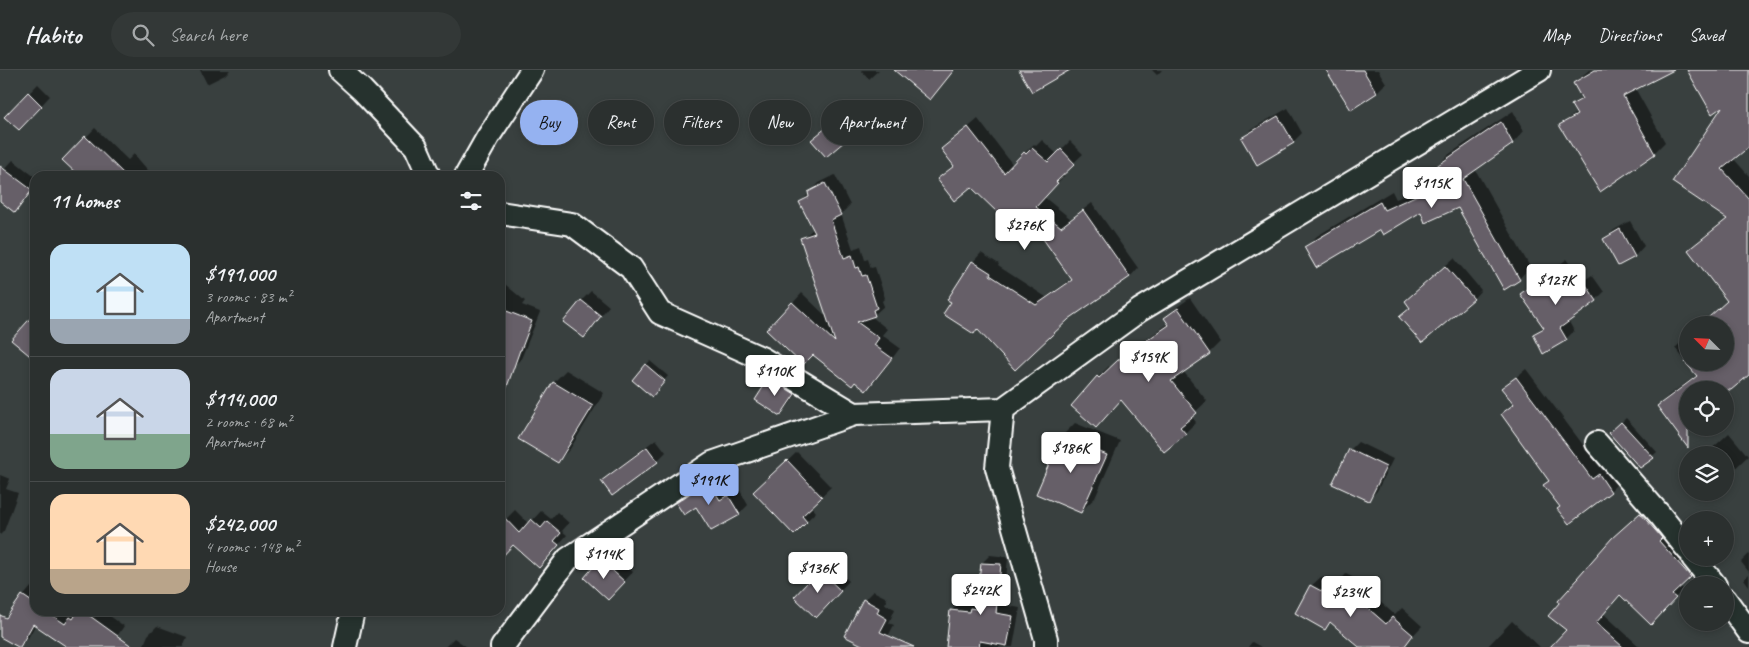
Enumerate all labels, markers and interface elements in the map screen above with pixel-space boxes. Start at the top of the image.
search box [111,12,461,57]
text: Habito [25,20,81,50]
icon: search [129,21,157,49]
text: Search here [169,23,247,47]
text: Map [1543,24,1570,46]
text: Directions [1598,24,1661,46]
text: Saved [1689,24,1724,46]
chip: Buy [520,100,578,145]
chip: Rent [588,100,654,145]
chip: Filters [664,100,739,145]
chip: New [749,100,811,145]
chip: Apartment [821,100,923,145]
pin: $115K [1397,166,1467,209]
text: $115K [1414,173,1450,193]
icon: filters [457,187,485,215]
text: 11 homes [50,188,119,214]
pin: $276K [990,208,1060,251]
text: $276K [1006,215,1044,235]
text: $191,000 [205,261,275,287]
icon: home [90,264,150,324]
pin: $127K [1521,264,1591,306]
text: $127K [1538,270,1574,290]
text: 3 rooms · 83 m² [205,287,291,307]
text: Apartment [205,307,264,327]
north arrow [1679,316,1734,371]
map controls [1679,316,1734,631]
pin: $159K [1114,340,1184,383]
text: $159K [1131,347,1167,367]
pin: $110K [740,354,810,397]
text: $110K [757,361,793,381]
button: locate [1679,381,1734,436]
text: $114,000 [205,386,275,412]
icon: home [90,389,150,449]
text: 2 rooms · 68 m² [205,412,291,432]
text: Apartment [205,432,264,452]
pin: $186K [1036,432,1106,474]
text: $186K [1052,438,1090,458]
button: layers [1679,446,1734,501]
pin: $191K [674,464,744,506]
text: $191K [691,470,727,490]
text: $242,000 [205,511,275,537]
button: + [1679,511,1734,566]
icon: home [90,514,150,574]
text: 4 rooms · 148 m² [205,537,299,557]
pin: $114K [569,538,639,580]
text: $114K [586,544,622,564]
pin: $136K [783,552,853,594]
text: House [205,557,236,577]
text: $136K [799,558,837,578]
pin: $242K [946,574,1016,616]
pin: $234K [1316,576,1386,618]
button: − [1679,576,1734,631]
text: $242K [963,580,999,600]
text: $234K [1333,582,1369,602]

